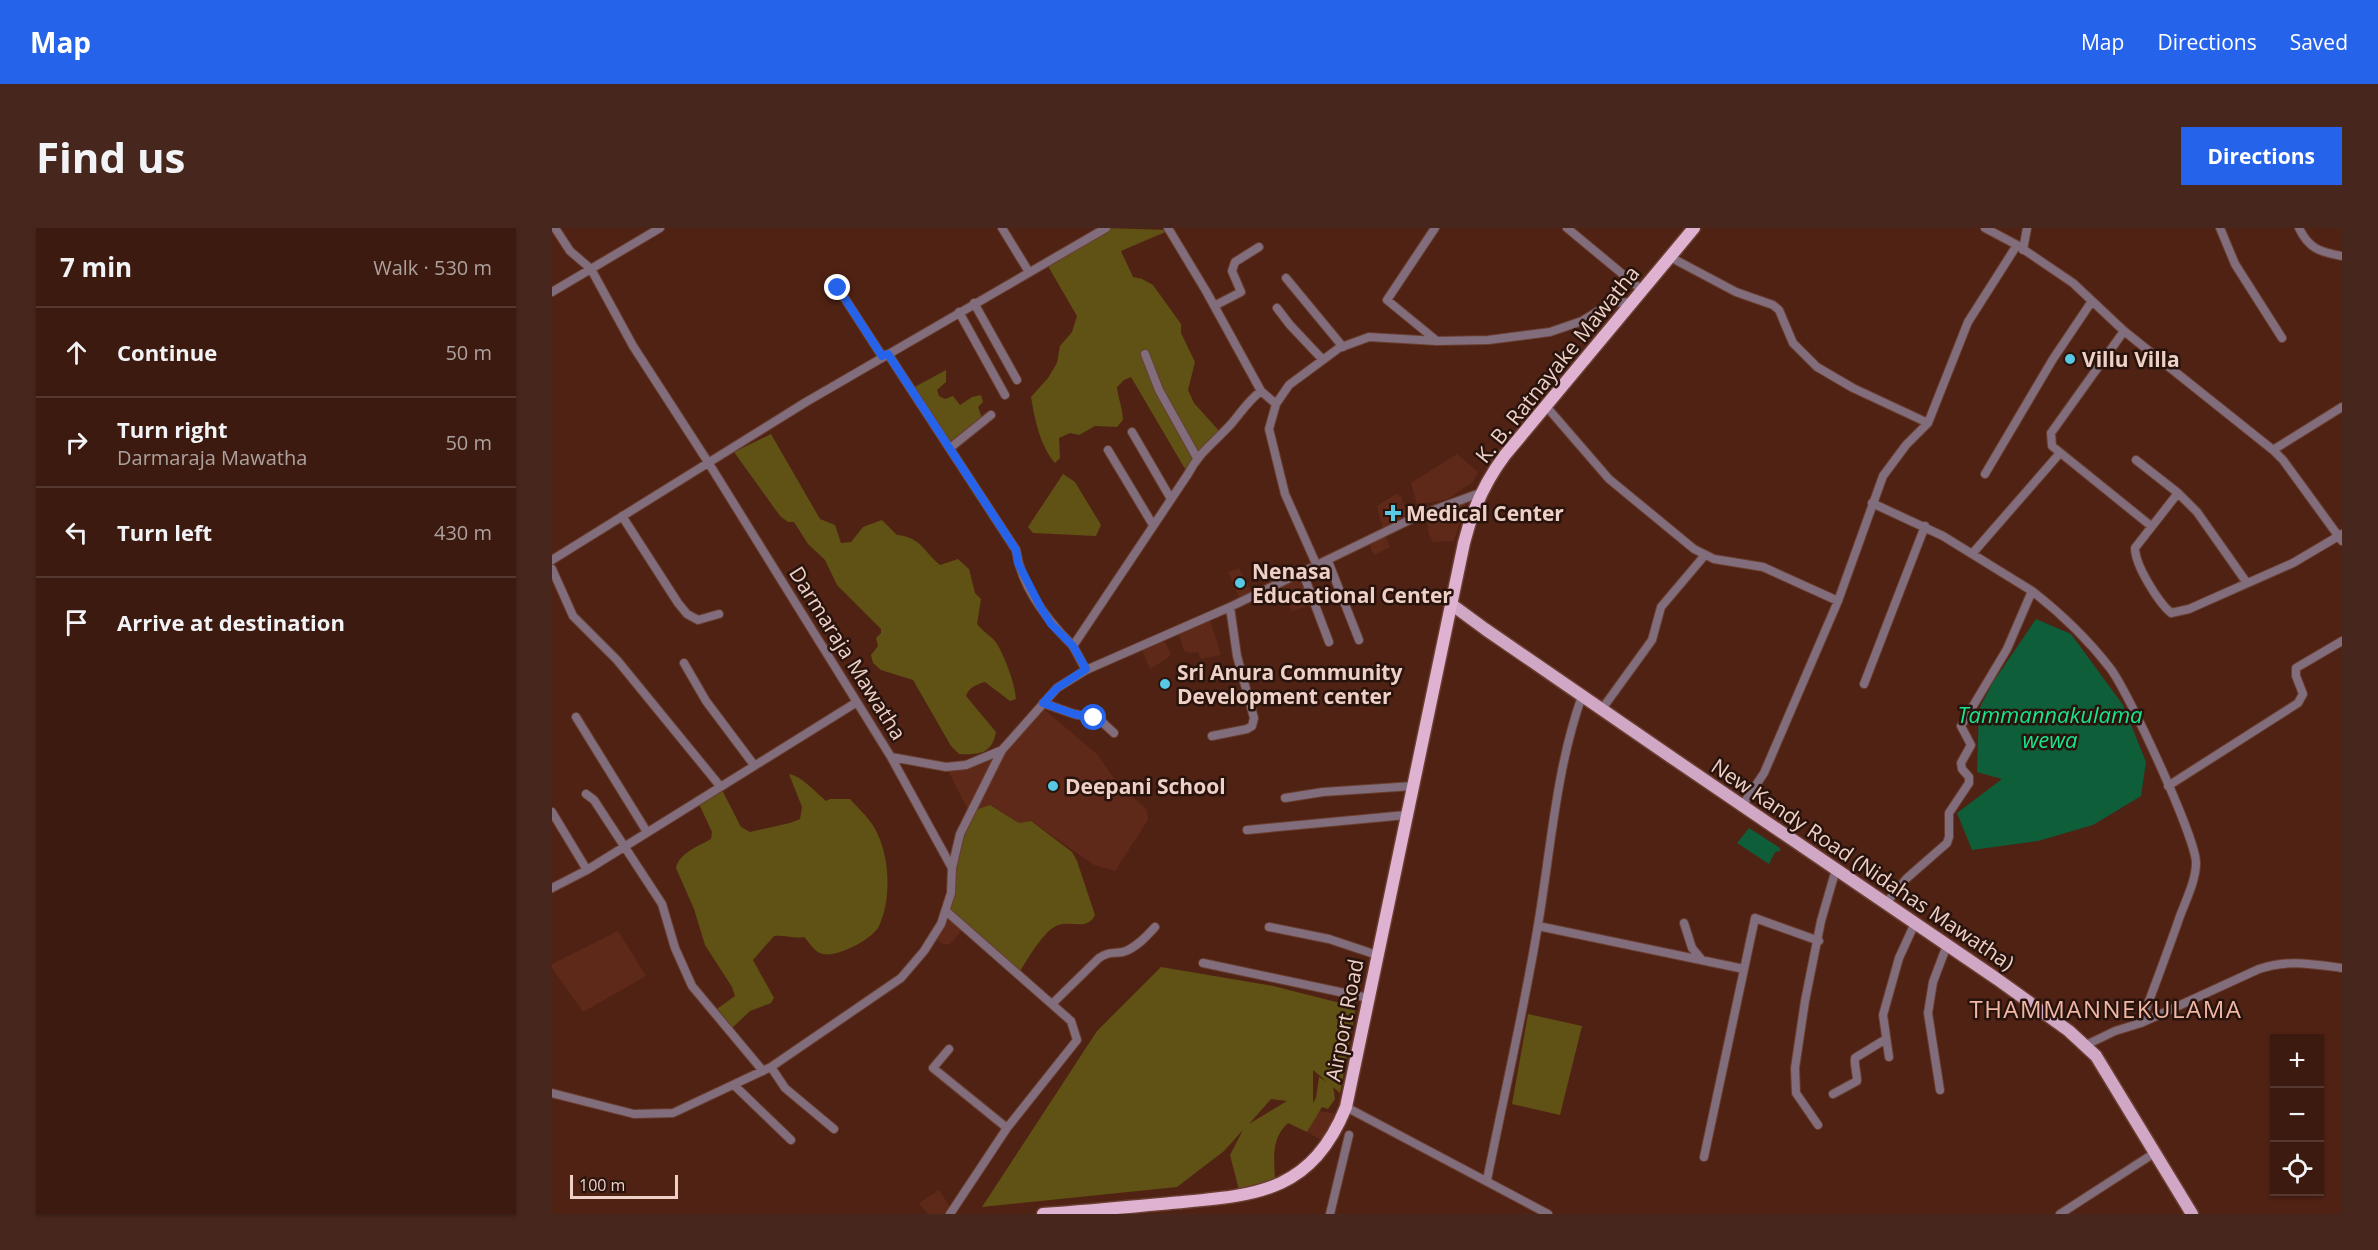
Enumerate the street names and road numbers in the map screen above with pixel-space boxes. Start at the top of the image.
street label: K. B. Ratnayake Mawatha [1469,260,1645,468]
street label: Darmaraja Mawatha [783,561,913,745]
street label: New Kandy Road (Nidahas Mawatha) [1706,752,2020,976]
street label: Airport Road [1318,956,1370,1084]

